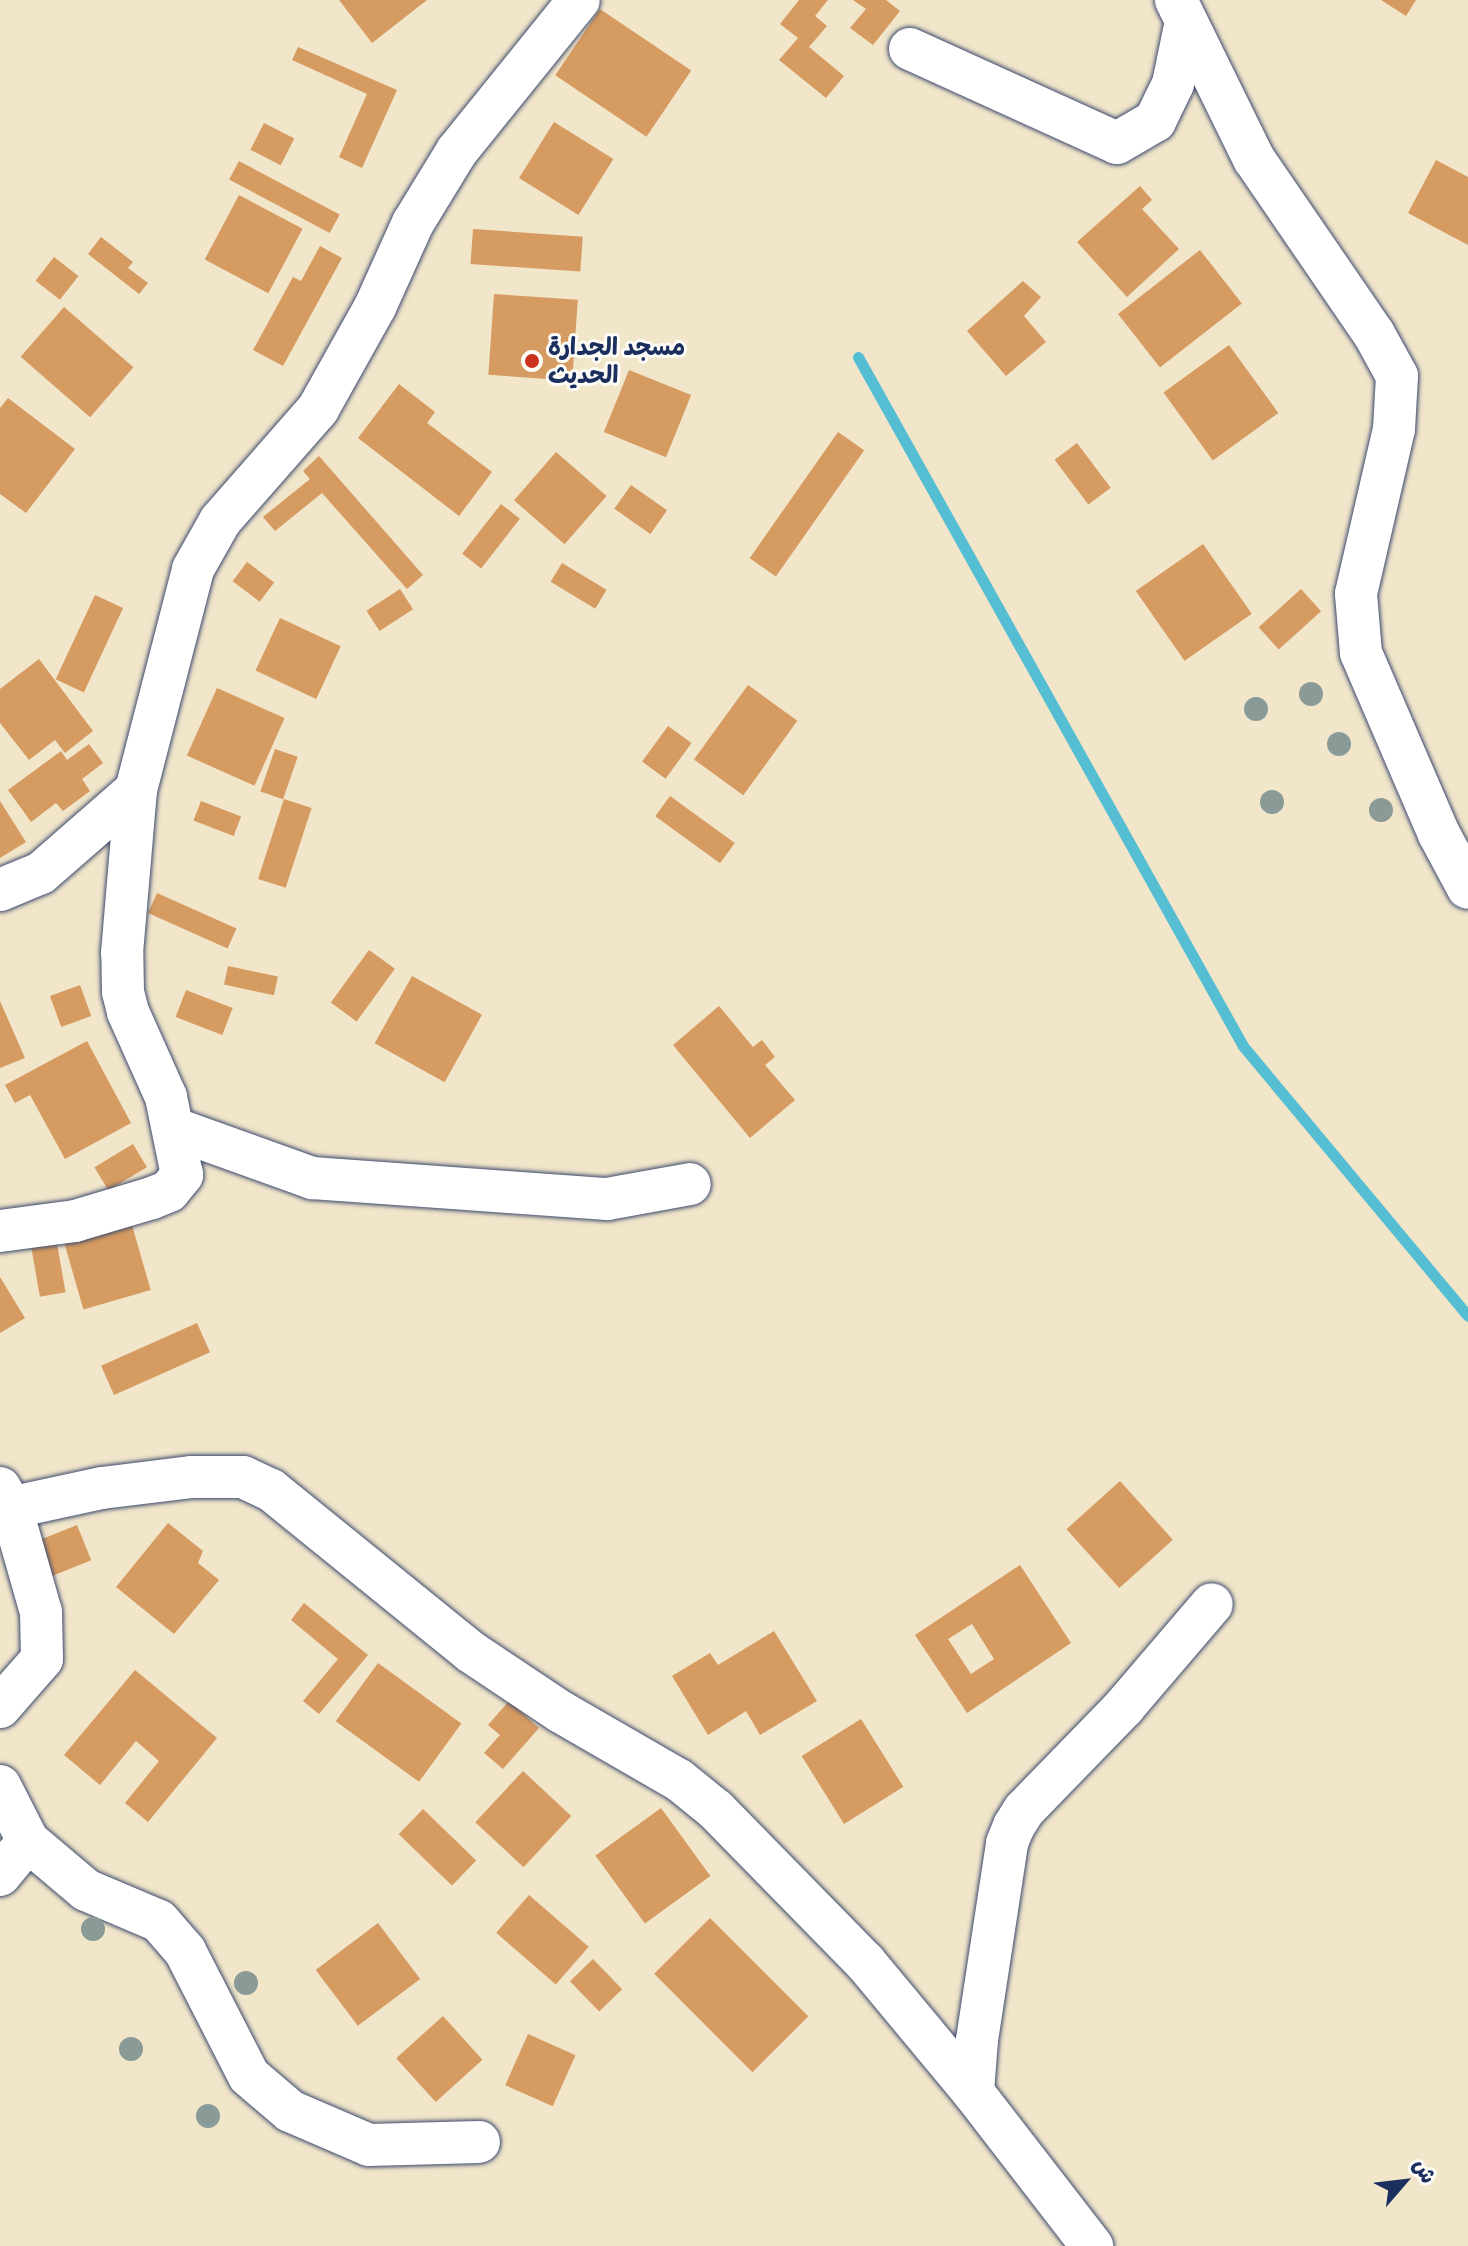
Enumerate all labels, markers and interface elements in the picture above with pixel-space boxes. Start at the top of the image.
place label: مسجد الجدارة الحديث [548,333,685,389]
marker: مسجد الجدارة الحديث [523,352,541,370]
north arrow [1364,2142,1444,2222]
text: ش [1407,2153,1443,2188]

